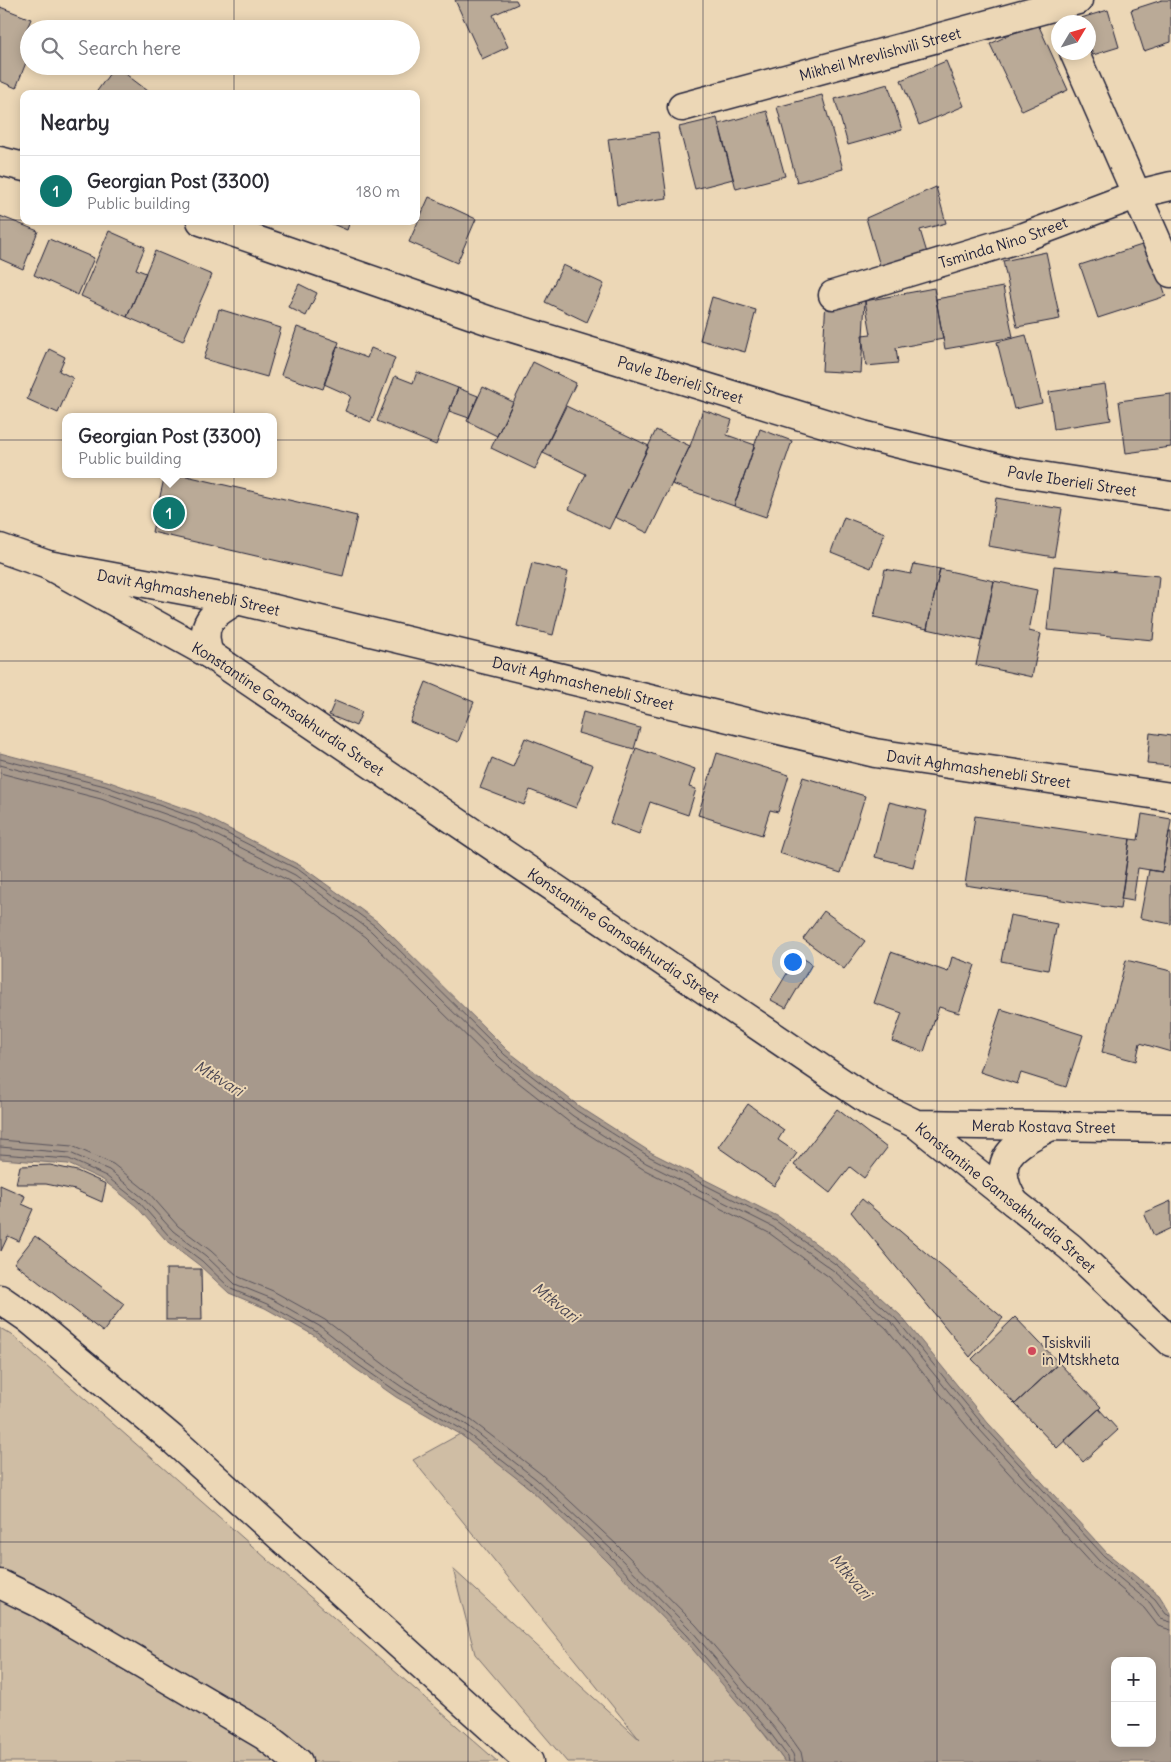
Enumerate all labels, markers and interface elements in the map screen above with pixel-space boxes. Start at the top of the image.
north arrow [1051,15,1096,60]
search box [20,20,420,75]
street label: Mikheil Mrevlishvili Street [797,23,963,84]
icon: search [38,34,66,62]
text: Search here [78,36,181,60]
text: Nearby [40,109,110,136]
text: Georgian Post (3300) [87,169,269,193]
text: 1 [53,181,59,201]
text: 180 m [356,181,400,201]
text: Public building [87,193,190,213]
street label: Tsminda Nino Street [936,212,1070,272]
street label: Pavle Iberieli Street [615,351,746,407]
popup [62,413,277,478]
text: Georgian Post (3300) [78,424,261,448]
text: Public building [78,448,182,468]
street label: Pavle Iberieli Street [1005,461,1138,500]
pin: 1 [153,494,185,532]
street label: Davit Aghmashenebli Street [96,565,282,619]
street label: Konstantine Gamsakhurdia Street [189,637,388,779]
street label: Davit Aghmashenebli Street [490,652,676,714]
street label: Davit Aghmashenebli Street [885,745,1072,791]
street label: Konstantine Gamsakhurdia Street [524,863,723,1007]
your location [780,949,806,975]
water label: Mtkvari [191,1056,249,1102]
street label: Merab Kostava Street [971,1115,1116,1137]
street label: Konstantine Gamsakhurdia Street [912,1118,1100,1276]
water label: Mtkvari [529,1278,585,1328]
place label: Tsiskvili in Mtskheta [1042,1333,1120,1369]
marker: Tsiskvili in Mtskheta [1026,1345,1038,1357]
water label: Mtkvari [826,1549,878,1605]
map controls [1111,1657,1156,1747]
button: + [1111,1657,1156,1702]
button: − [1111,1702,1156,1747]

